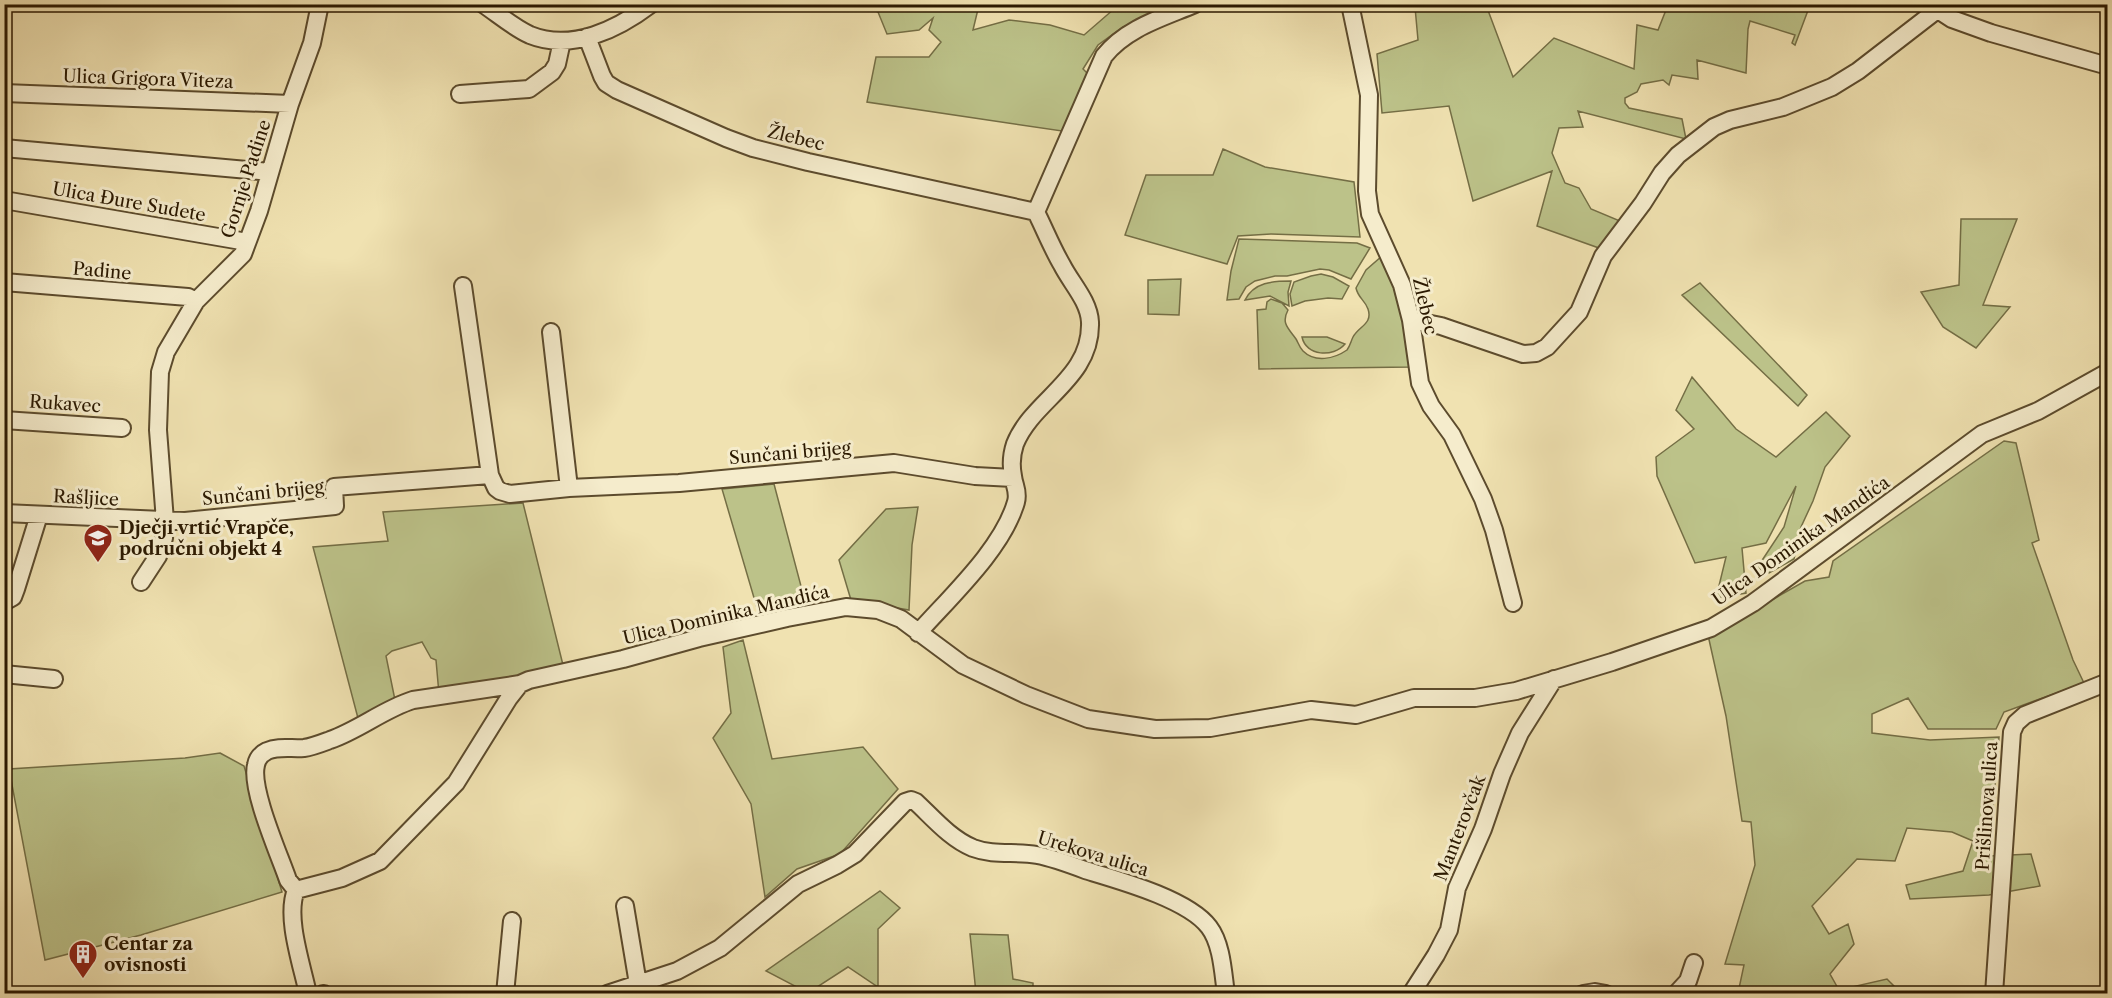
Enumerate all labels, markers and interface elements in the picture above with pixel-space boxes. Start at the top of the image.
street label: Ulica Grigora Viteza [62,65,234,93]
street label: Gornje Padine [216,117,276,241]
street label: Žlebec [765,118,827,156]
street label: Ulica Đure Sudete [51,178,207,226]
street label: Padine [72,257,132,285]
street label: Žlebec [1408,275,1444,337]
street label: Rukavec [28,391,102,417]
street label: Sunčani brijeg [728,437,852,469]
street label: Ulica Dominika Mandića [1708,471,1894,611]
street label: Sunčani brijeg [201,476,326,510]
street label: Rašljice [52,485,120,511]
place label: Dječji vrtić Vrapče, područni objekt 4 [119,517,294,560]
school or university icon: Dječji vrtić Vrapče, područni objekt 4 [82,522,114,564]
street label: Ulica Dominika Mandića [621,580,832,649]
street label: Prišlinova ulica [1972,740,2003,871]
street label: Manterovčak [1430,770,1491,884]
street label: Urekova ulica [1035,827,1152,882]
place label: Centar za ovisnosti [104,933,193,976]
building icon: Centar za ovisnosti [67,938,99,980]

